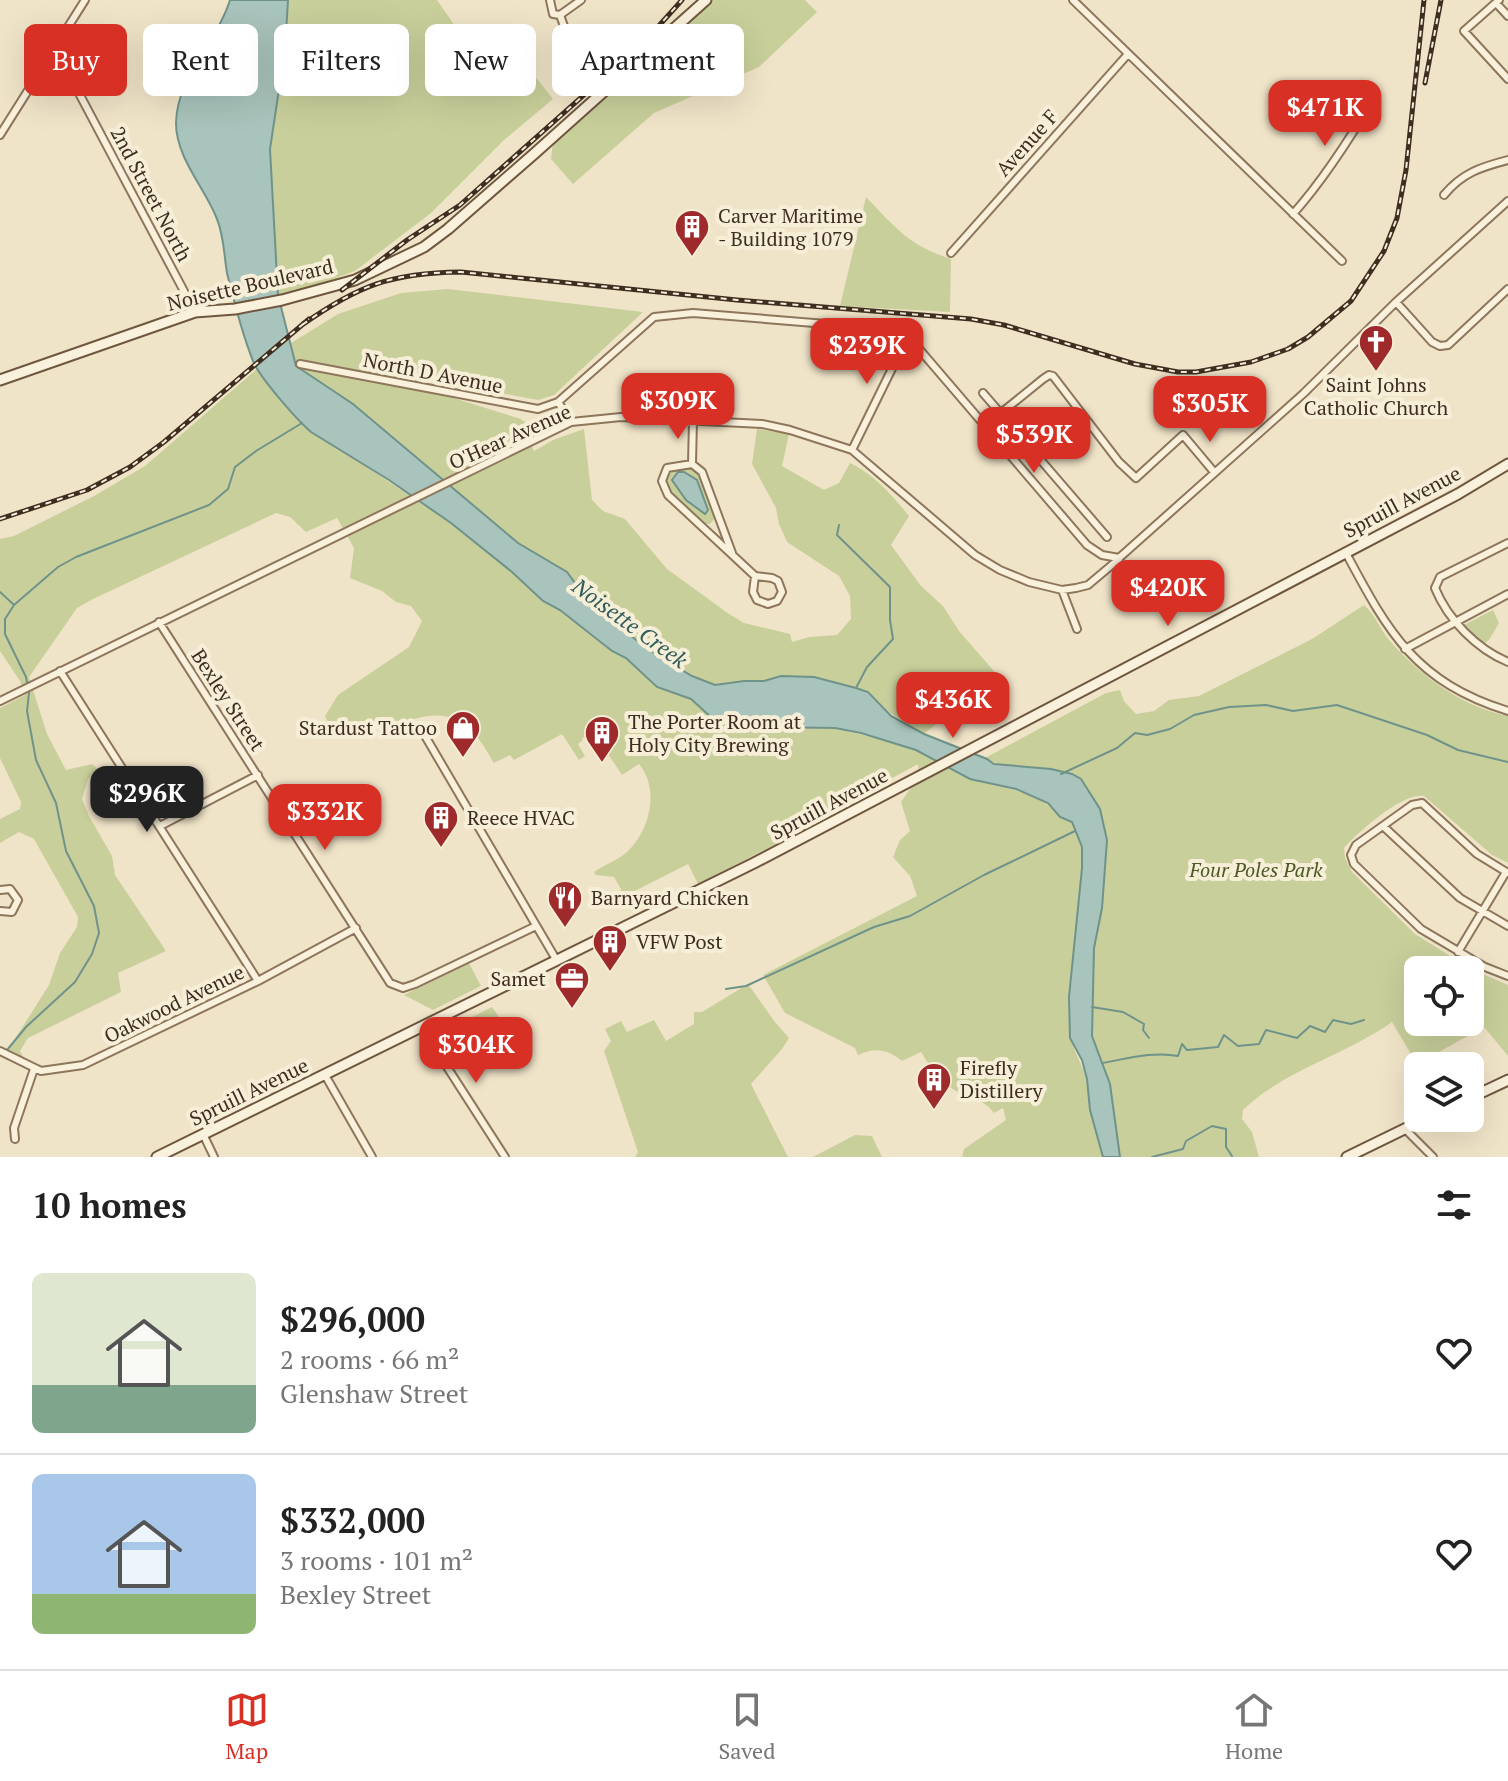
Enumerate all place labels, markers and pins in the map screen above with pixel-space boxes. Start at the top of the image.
pin: $471K [1269,80,1381,148]
place label: Carver Maritime - Building 1079 [718,202,863,252]
building icon: Carver Maritime - Building 1079 [673,208,711,258]
pin: $239K [811,318,923,386]
church icon: Saint Johns Catholic Church [1357,323,1395,373]
place label: Saint Johns Catholic Church [1304,371,1448,421]
pin: $309K [622,373,734,441]
pin: $305K [1154,376,1266,444]
pin: $539K [978,407,1090,475]
pin: $420K [1112,560,1224,628]
pin: $436K [897,672,1009,740]
place label: The Porter Room at Holy City Brewing [628,708,802,758]
shop icon: Stardust Tattoo [444,709,482,759]
place label: Stardust Tattoo [299,714,437,741]
building icon: The Porter Room at Holy City Brewing [583,714,621,764]
pin: $296K [91,766,203,834]
pin: $332K [269,784,381,852]
building icon: Reece HVAC [422,799,460,849]
place label: Reece HVAC [467,804,575,831]
restaurant icon: Barnyard Chicken [546,879,584,929]
place label: Barnyard Chicken [591,884,749,911]
building icon: VFW Post [591,923,629,973]
place label: VFW Post [636,928,723,955]
office icon: Samet [553,960,591,1010]
place label: Samet [490,965,547,992]
pin: $304K [420,1017,532,1085]
place label: Firefly Distillery [960,1054,1043,1104]
building icon: Firefly Distillery [915,1061,953,1111]

